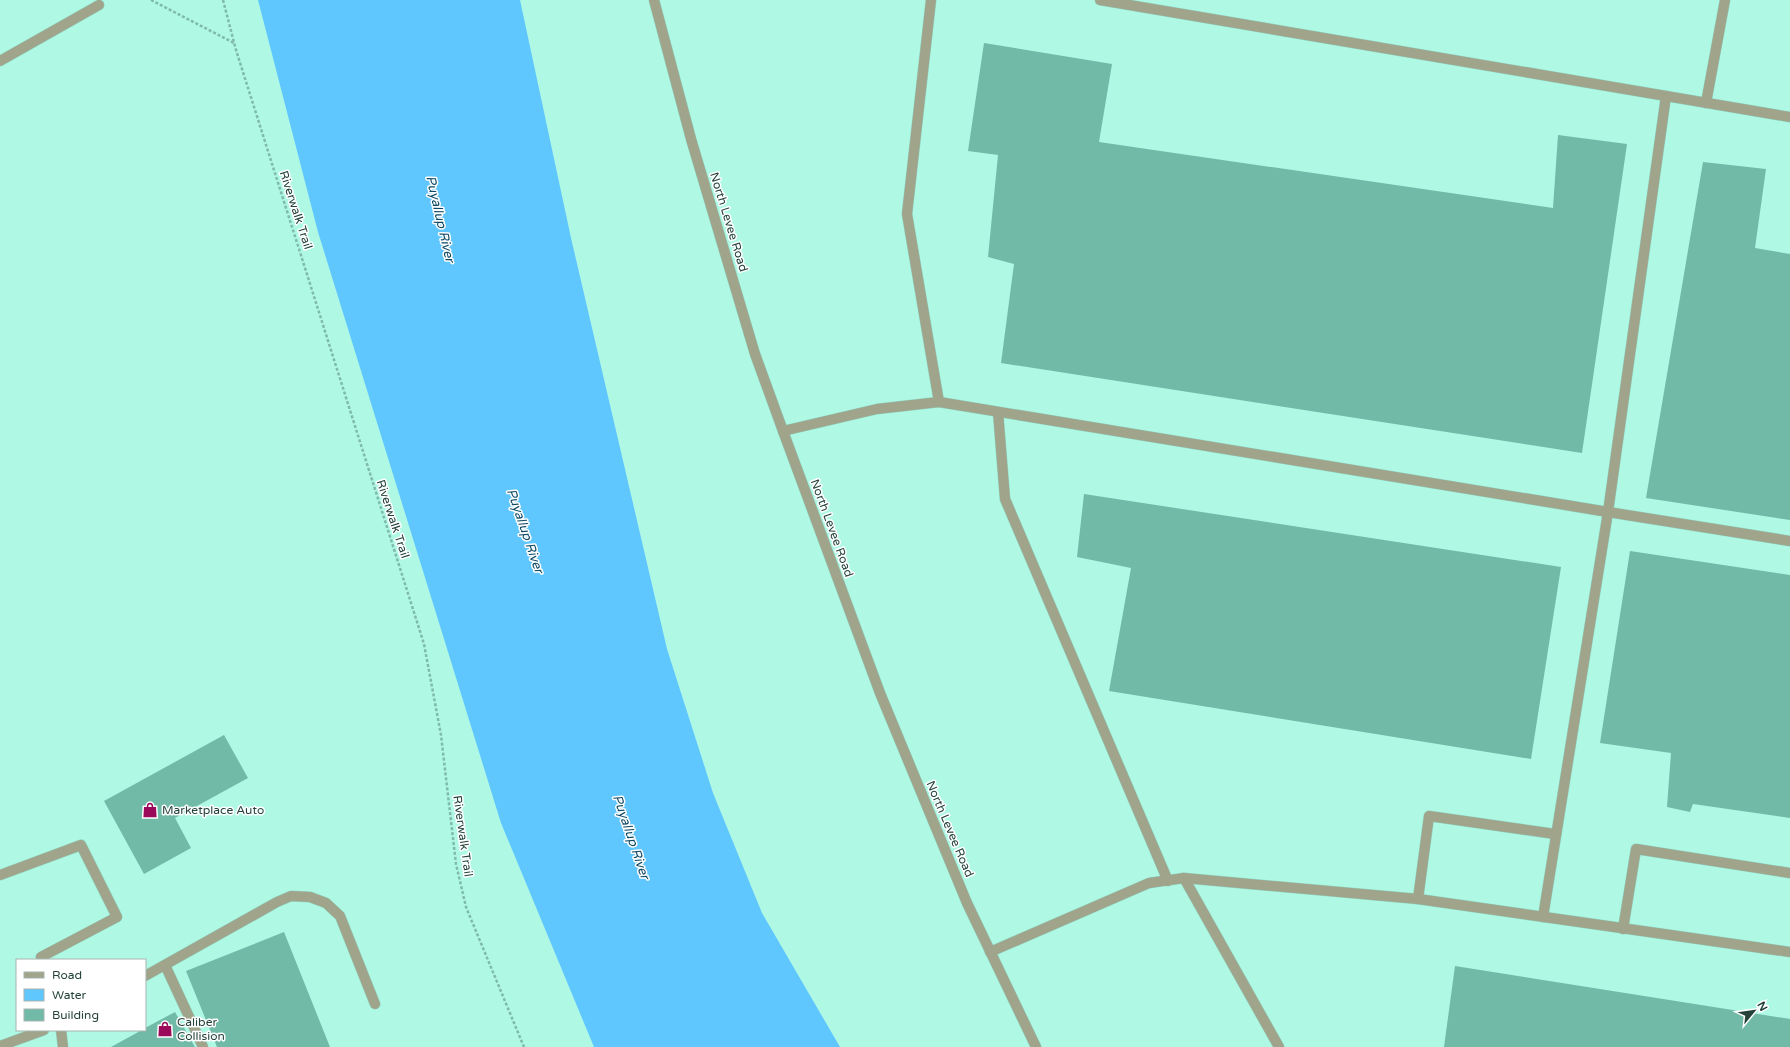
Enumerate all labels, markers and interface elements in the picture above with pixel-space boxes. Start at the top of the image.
street label: Riverwalk Trail [277,169,315,251]
street label: North Levee Road [707,171,751,273]
water label: Puyallup River [422,174,458,266]
street label: North Levee Road [808,477,856,579]
street label: Riverwalk Trail [374,478,412,560]
water label: Puyallup River [503,487,548,577]
street label: North Levee Road [923,779,977,879]
water label: Puyallup River [609,793,654,883]
street label: Riverwalk Trail [450,794,476,878]
shop icon: Marketplace Auto [141,801,159,819]
place label: Marketplace Auto [162,803,264,817]
legend [16,959,146,1031]
text: Road [52,968,82,982]
text: Water [52,988,87,1002]
north arrow [1734,991,1774,1031]
text: N [1754,999,1770,1013]
text: Building [52,1008,99,1022]
place label: Caliber Collision [177,1015,225,1043]
shop icon: Caliber Collision [156,1020,174,1038]

